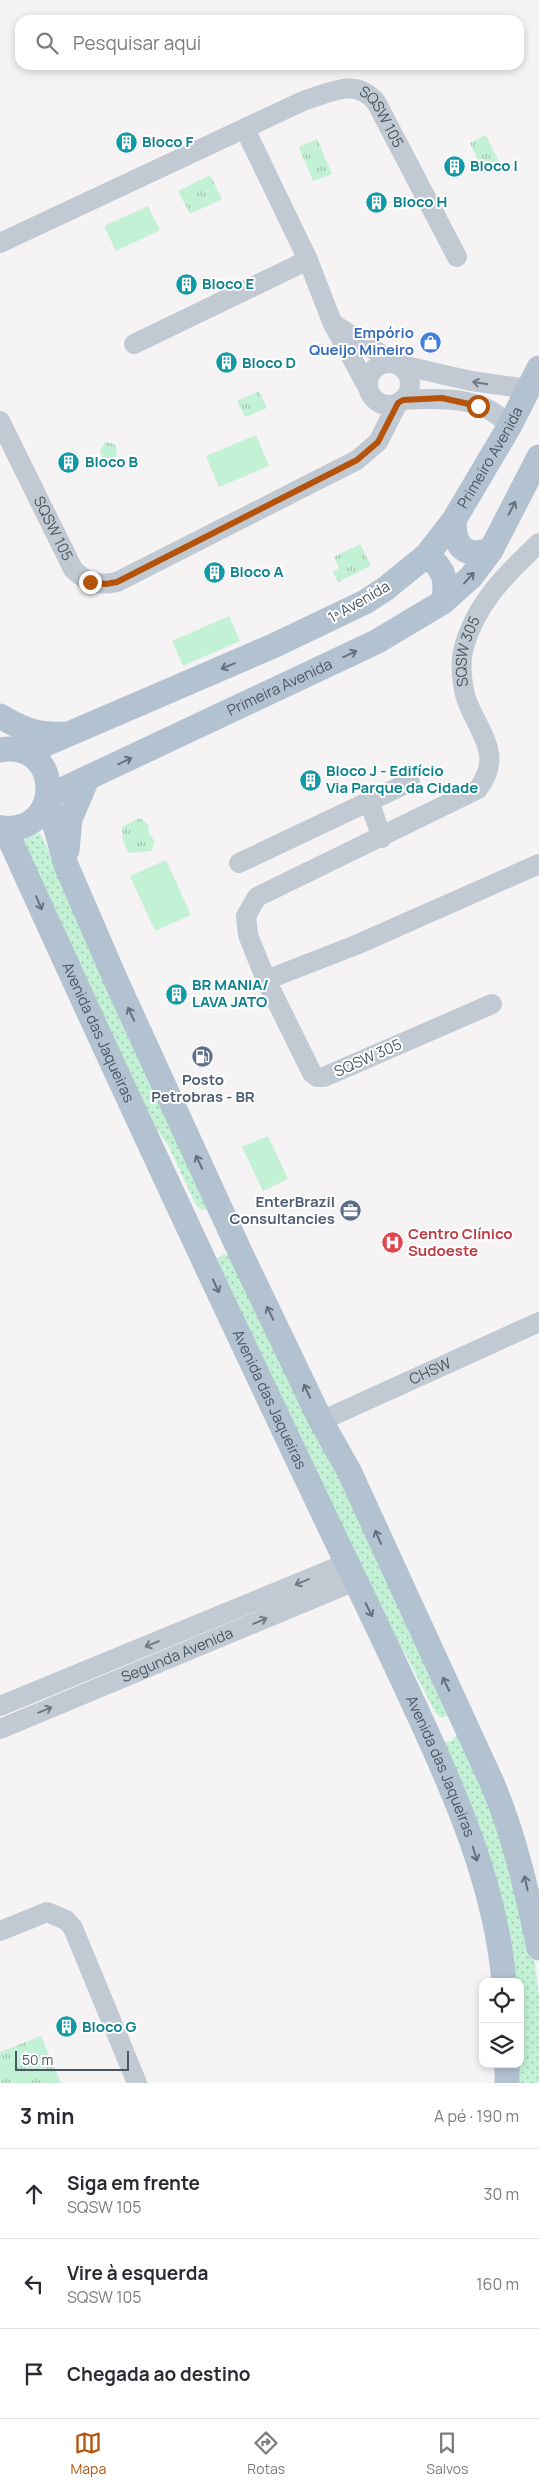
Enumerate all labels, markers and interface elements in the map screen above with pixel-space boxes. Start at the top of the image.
search box [15,15,524,70]
icon: search [33,29,61,57]
text: Pesquisar aqui [73,30,201,56]
street label: SQSW 105 [356,81,409,151]
building icon: Bloco F [114,130,138,154]
place label: Bloco F [142,131,194,152]
building icon: Bloco I [442,154,466,178]
place label: Bloco I [470,155,518,176]
building icon: Bloco H [365,190,389,214]
place label: Bloco H [393,191,447,212]
building icon: Bloco E [174,272,198,296]
place label: Bloco E [202,273,255,294]
place label: Empório Queijo Mineiro [309,322,414,360]
shop icon: Empório Queijo Mineiro [418,330,442,354]
building icon: Bloco D [214,351,238,375]
place label: Bloco D [242,352,296,373]
one-way arrow [472,377,488,387]
route start [467,395,490,418]
street label: Primeiro Avenida [452,403,528,512]
building icon: Bloco B [57,450,81,474]
place label: Bloco B [85,451,139,472]
street label: SQSW 105 [29,492,78,564]
one-way arrow [508,501,517,516]
building icon: Bloco A [202,560,226,584]
place label: Bloco A [230,561,284,582]
route end [79,571,102,594]
one-way arrow [463,572,475,585]
street label: 1ª Avenida [324,575,393,628]
street label: SQSW 305 [450,612,485,688]
one-way arrow [343,649,358,659]
street label: Primeira Avenida [223,653,335,721]
one-way arrow [221,661,236,671]
one-way arrow [117,756,132,766]
place label: Bloco J - Edifício Via Parque da Cidade [326,760,478,798]
building icon: Bloco J - Edifício Via Parque da Cidade [298,768,322,792]
one-way arrow [34,895,44,910]
street label: Avenida das Jaqueiras [57,959,140,1106]
place label: BR MANIA/ LAVA JATO [192,974,269,1012]
building icon: BR MANIA/ LAVA JATO [164,982,188,1006]
one-way arrow [126,1007,135,1022]
street label: SQSW 305 [331,1033,405,1082]
fuel station icon: Posto Petrobras - BR [191,1045,215,1069]
place label: Posto Petrobras - BR [151,1069,255,1107]
one-way arrow [194,1155,203,1170]
place label: EnterBrazil Consultancies [229,1191,335,1229]
office icon: EnterBrazil Consultancies [339,1199,363,1223]
place label: Centro Clínico Sudoeste [408,1223,513,1261]
hospital icon: Centro Clínico Sudoeste [380,1231,404,1255]
one-way arrow [211,1278,221,1293]
one-way arrow [265,1306,274,1321]
street label: Avenida das Jaqueiras [228,1326,312,1473]
street label: CHSW [406,1352,454,1390]
one-way arrow [302,1384,311,1399]
one-way arrow [373,1530,383,1545]
one-way arrow [295,1578,310,1587]
one-way arrow [364,1602,374,1617]
one-way arrow [252,1616,267,1625]
street label: Segunda Avenida [118,1622,236,1687]
one-way arrow [145,1640,160,1650]
one-way arrow [441,1677,450,1692]
street label: Avenida das Jaqueiras [401,1692,480,1840]
one-way arrow [37,1705,52,1715]
one-way arrow [471,1846,481,1862]
one-way arrow [521,1876,530,1892]
map controls [479,1978,524,2068]
button: locate [479,1978,524,2023]
building icon: Bloco G [54,2015,78,2039]
place label: Bloco G [82,2016,137,2037]
button: layers [479,2023,524,2068]
scale bar [15,2048,129,2071]
text: 50 m [22,2050,53,2069]
text: 3 min [20,2102,74,2130]
text: A pé · 190 m [434,2105,519,2127]
text: Siga em frente [67,2170,200,2196]
icon: ahead [20,2180,48,2208]
text: 30 m [484,2183,519,2205]
text: SQSW 105 [67,2196,141,2218]
text: Vire à esquerda [67,2260,208,2286]
icon: left [20,2270,48,2298]
text: 160 m [476,2273,519,2295]
text: SQSW 105 [67,2286,141,2308]
icon: arrive [20,2360,48,2388]
text: Chegada ao destino [67,2361,250,2387]
tab: Mapa [71,2429,106,2478]
tab: Rotas [247,2429,285,2478]
tab: Salvos [426,2429,468,2478]

